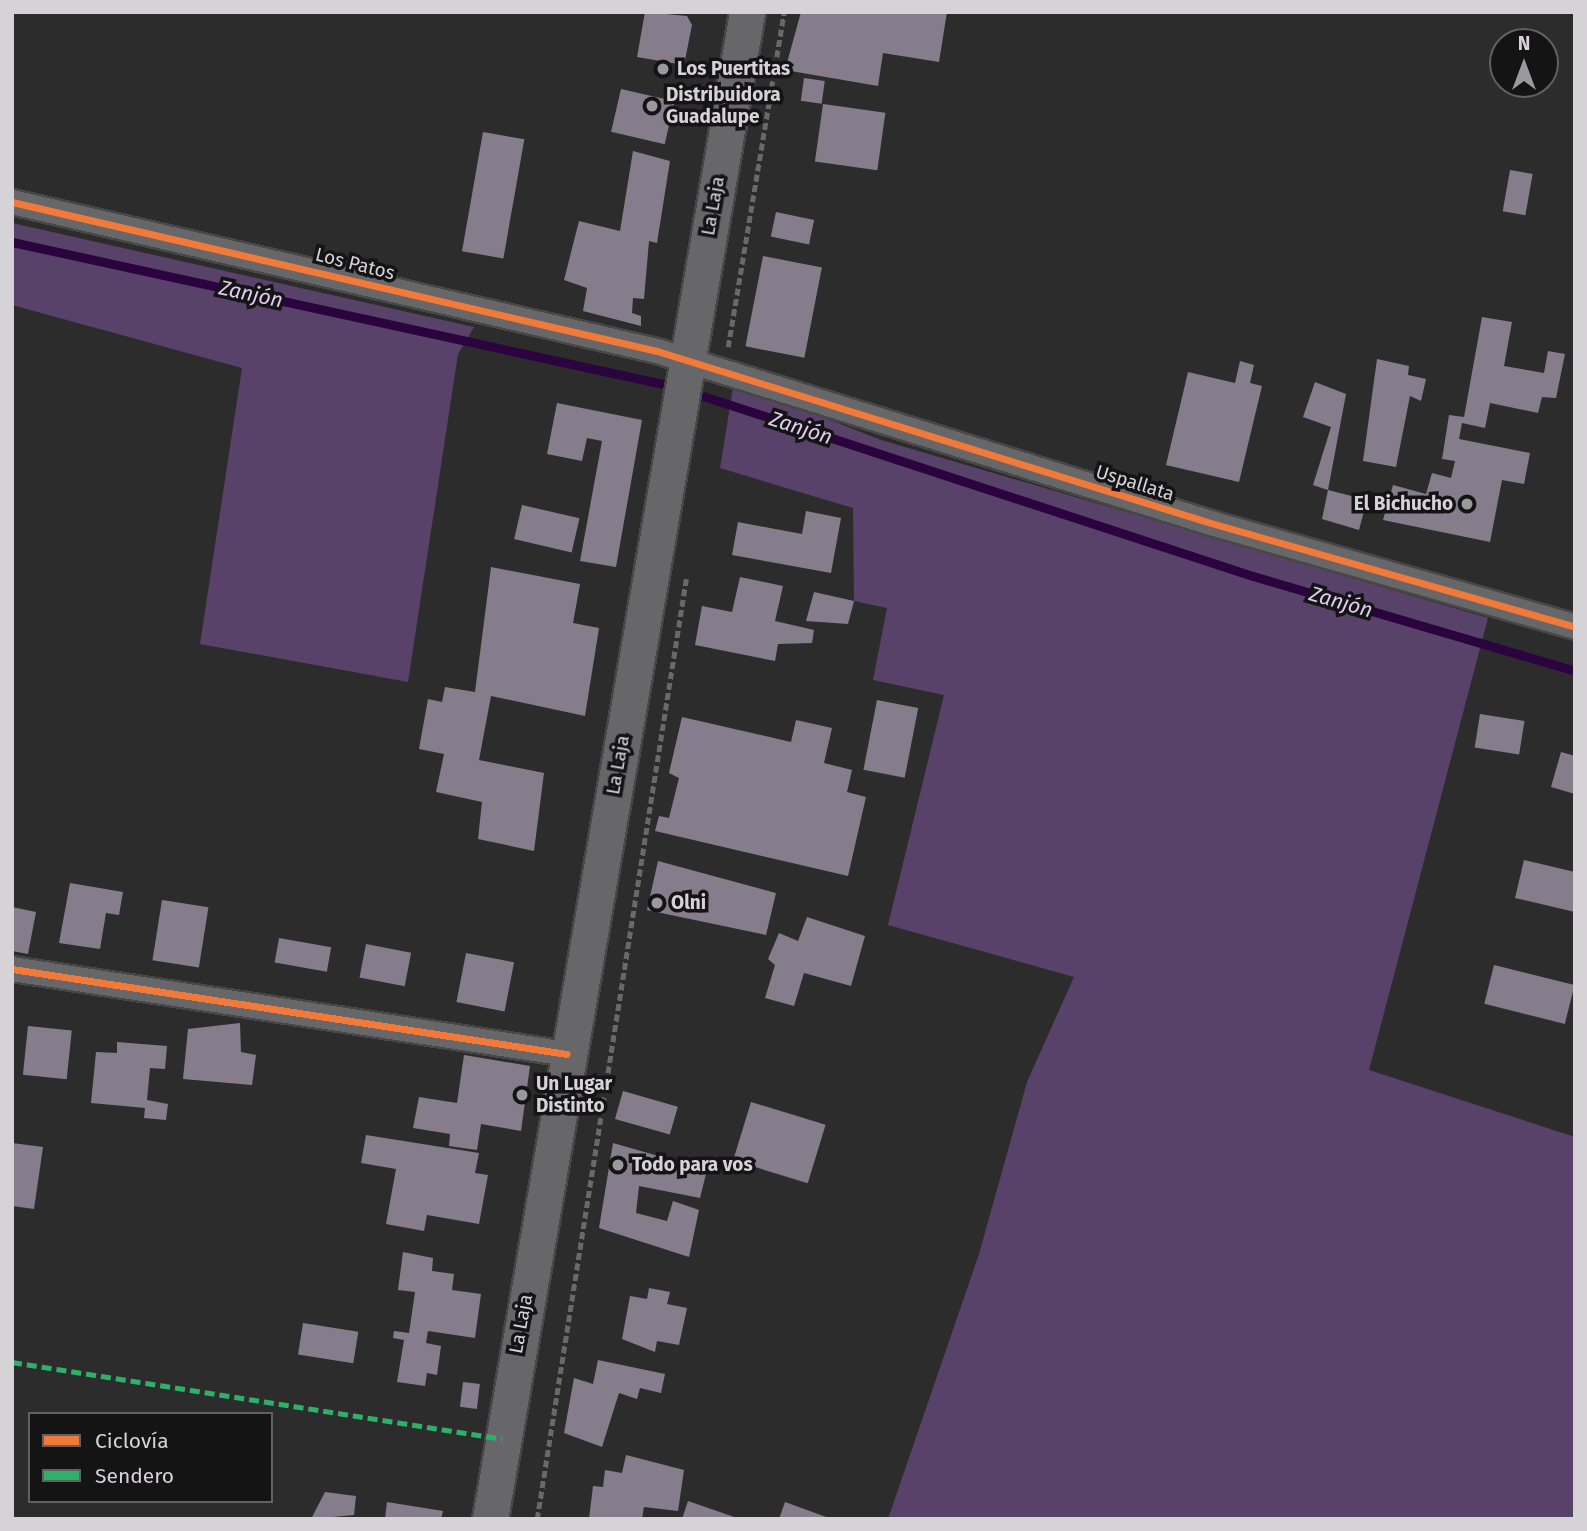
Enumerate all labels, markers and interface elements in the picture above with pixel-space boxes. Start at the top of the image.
north arrow [1489,28,1559,98]
text: N [1518,32,1530,55]
place label: Los Puertitas [677,58,790,80]
marker: Los Puertitas [655,61,671,77]
place label: Distribuidora Guadalupe [666,84,781,128]
marker: Distribuidora Guadalupe [644,98,660,114]
street label: La Laja [697,175,729,237]
street label: Los Patos [313,243,397,285]
water label: Zanjón [217,275,285,313]
water label: Zanjón [766,406,836,450]
street label: Uspallata [1093,460,1177,506]
place label: El Bichucho [1354,493,1453,515]
marker: El Bichucho [1459,496,1475,512]
water label: Zanjón [1306,581,1376,623]
street label: La Laja [602,734,634,796]
place label: Olni [671,892,706,914]
marker: Olni [649,895,665,911]
place label: Un Lugar Distinto [536,1073,612,1117]
marker: Un Lugar Distinto [514,1087,530,1103]
place label: Todo para vos [632,1154,753,1176]
marker: Todo para vos [610,1157,626,1173]
street label: La Laja [505,1293,537,1355]
legend [28,1412,273,1503]
text: Ciclovía [95,1428,169,1454]
text: Sendero [95,1463,174,1489]

